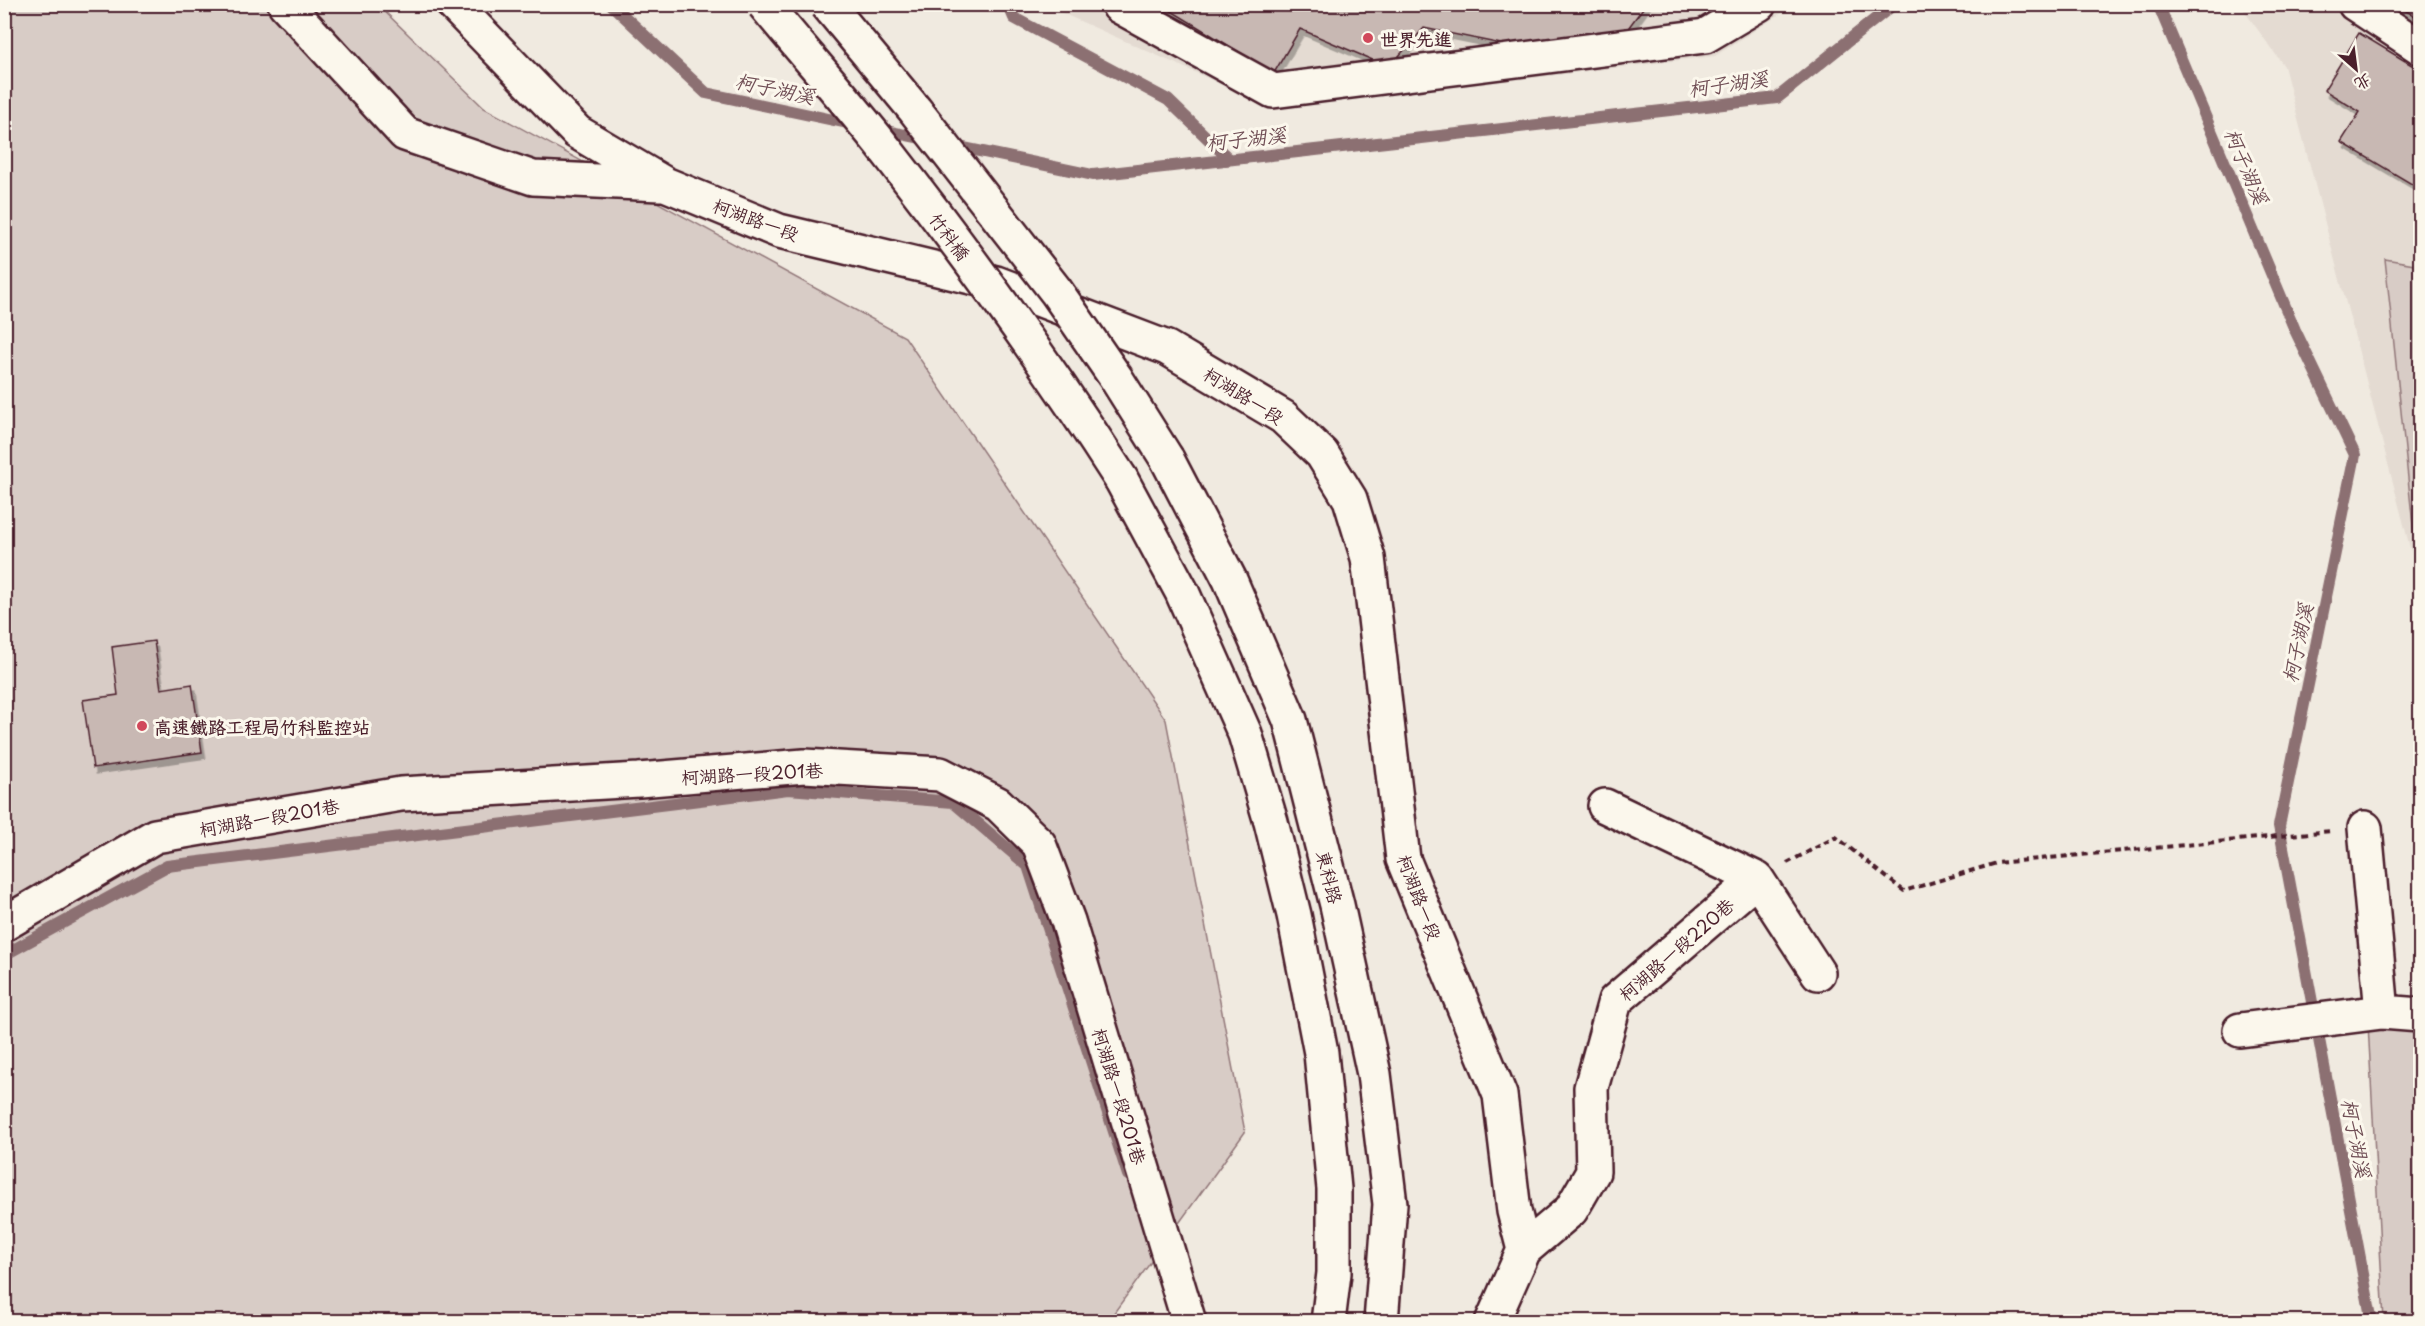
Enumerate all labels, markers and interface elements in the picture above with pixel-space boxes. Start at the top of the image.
place label: 世界先進 [1380,25,1452,52]
marker: 世界先進 [1361,31,1375,45]
north arrow [2326,39,2386,99]
water label: 柯子湖溪 [1686,62,1771,103]
water label: 柯子湖溪 [733,65,818,111]
text: 北 [2351,69,2376,97]
water label: 柯子湖溪 [1205,119,1288,157]
water label: 柯子湖溪 [2218,123,2277,210]
street label: 柯湖路一段 [709,191,803,247]
street label: 竹科橋 [923,206,977,266]
street label: 柯湖路一段 [1199,360,1289,430]
water label: 柯子湖溪 [2274,600,2320,685]
place label: 高速鐵路工程局竹科監控站 [154,713,370,740]
marker: 高速鐵路工程局竹科監控站 [135,719,149,733]
street label: 柯湖路一段201巷 [680,756,824,790]
street label: 柯湖路一段201巷 [197,791,341,843]
street label: 東科路 [1310,848,1350,906]
street label: 柯湖路一段 [1391,850,1449,944]
street label: 柯湖路一段220巷 [1612,891,1740,1007]
street label: 柯湖路一段201巷 [1086,1024,1154,1168]
water label: 柯子湖溪 [2335,1096,2380,1181]

